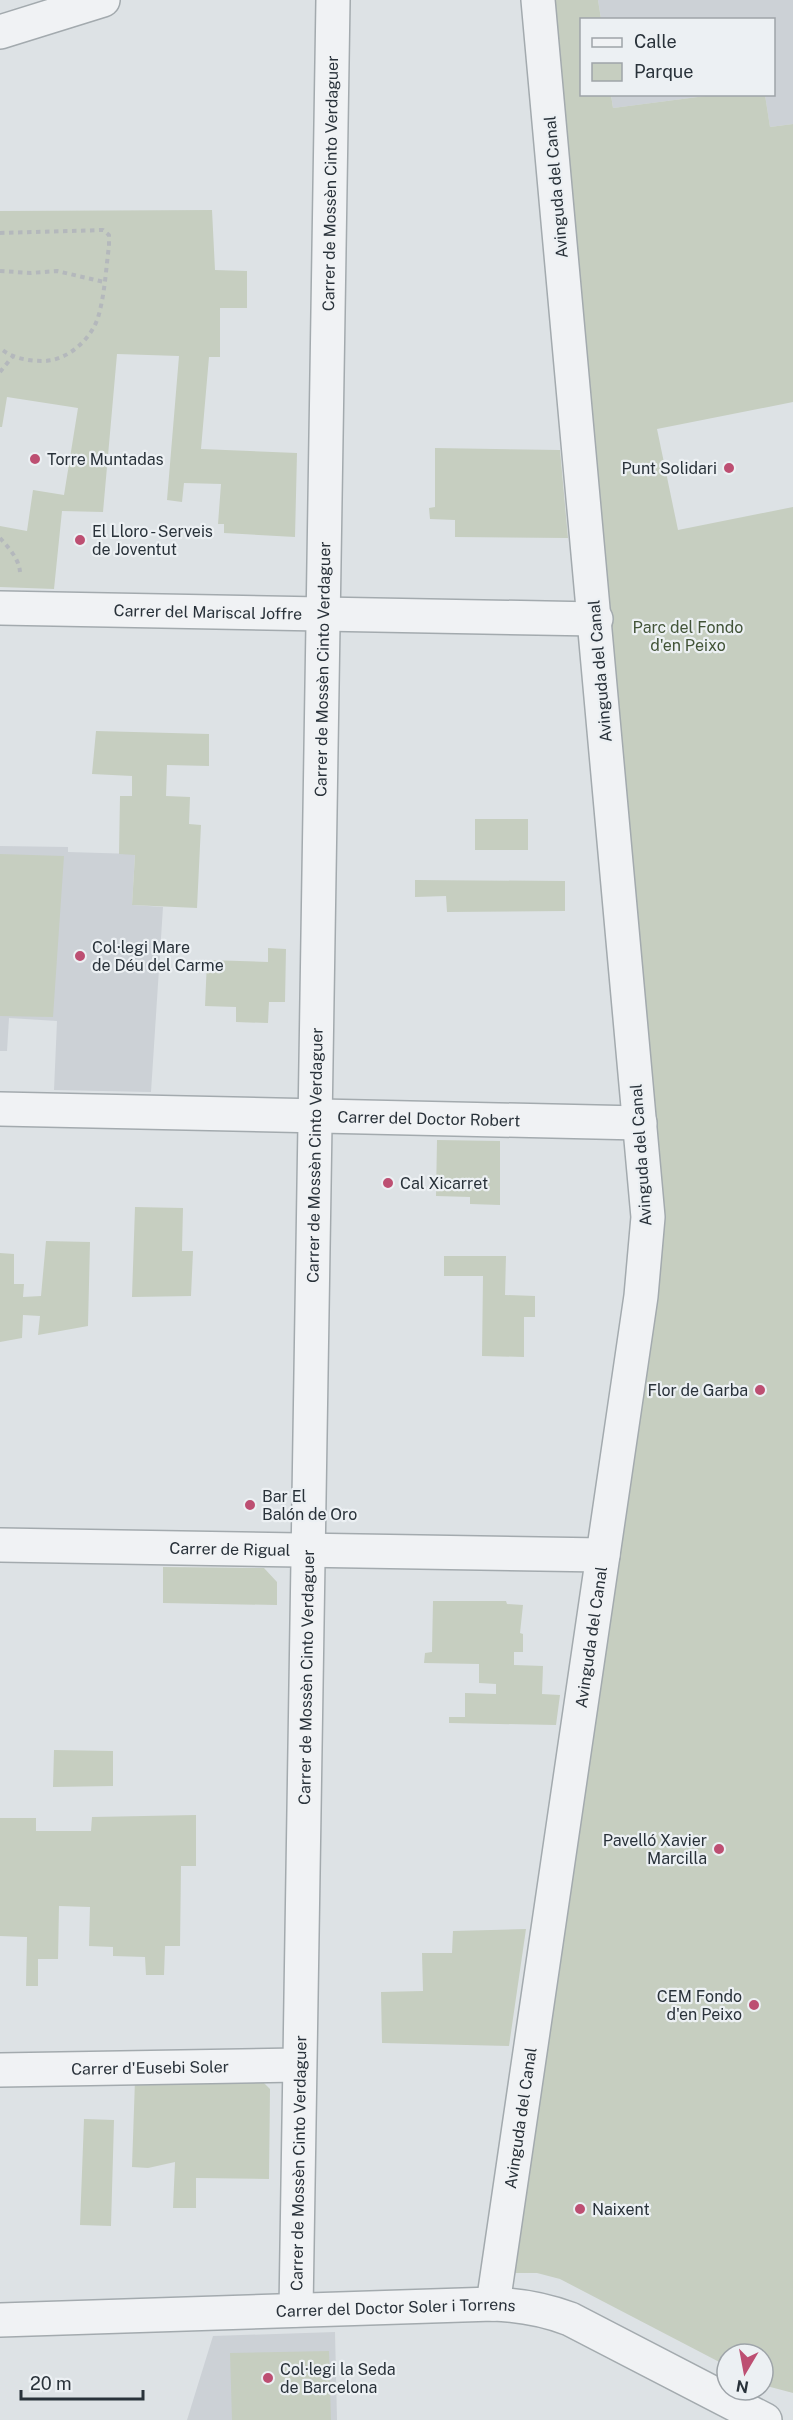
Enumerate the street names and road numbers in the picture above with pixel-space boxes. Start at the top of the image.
street label: Carrer de Mossèn Cinto Verdaguer [319,55,342,311]
street label: Avinguda del Canal [540,115,572,259]
street label: Carrer de Mossèn Cinto Verdaguer [311,541,334,797]
street label: Avinguda del Canal [584,599,616,743]
street label: Carrer del Mariscal Joffre [114,601,302,623]
street label: Carrer de Mossèn Cinto Verdaguer [303,1027,326,1283]
street label: Avinguda del Canal [627,1083,655,1227]
street label: Carrer del Doctor Robert [337,1107,520,1130]
street label: Carrer de Rigual [169,1538,291,1559]
street label: Carrer de Mossèn Cinto Verdaguer [295,1549,318,1805]
street label: Avinguda del Canal [571,1565,611,1709]
street label: Carrer de Mossèn Cinto Verdaguer [287,2035,310,2291]
street label: Avinguda del Canal [501,2046,540,2190]
street label: Carrer d'Eusebi Soler [71,2057,229,2078]
street label: Carrer del Doctor Soler i Torrens [276,2294,517,2321]

